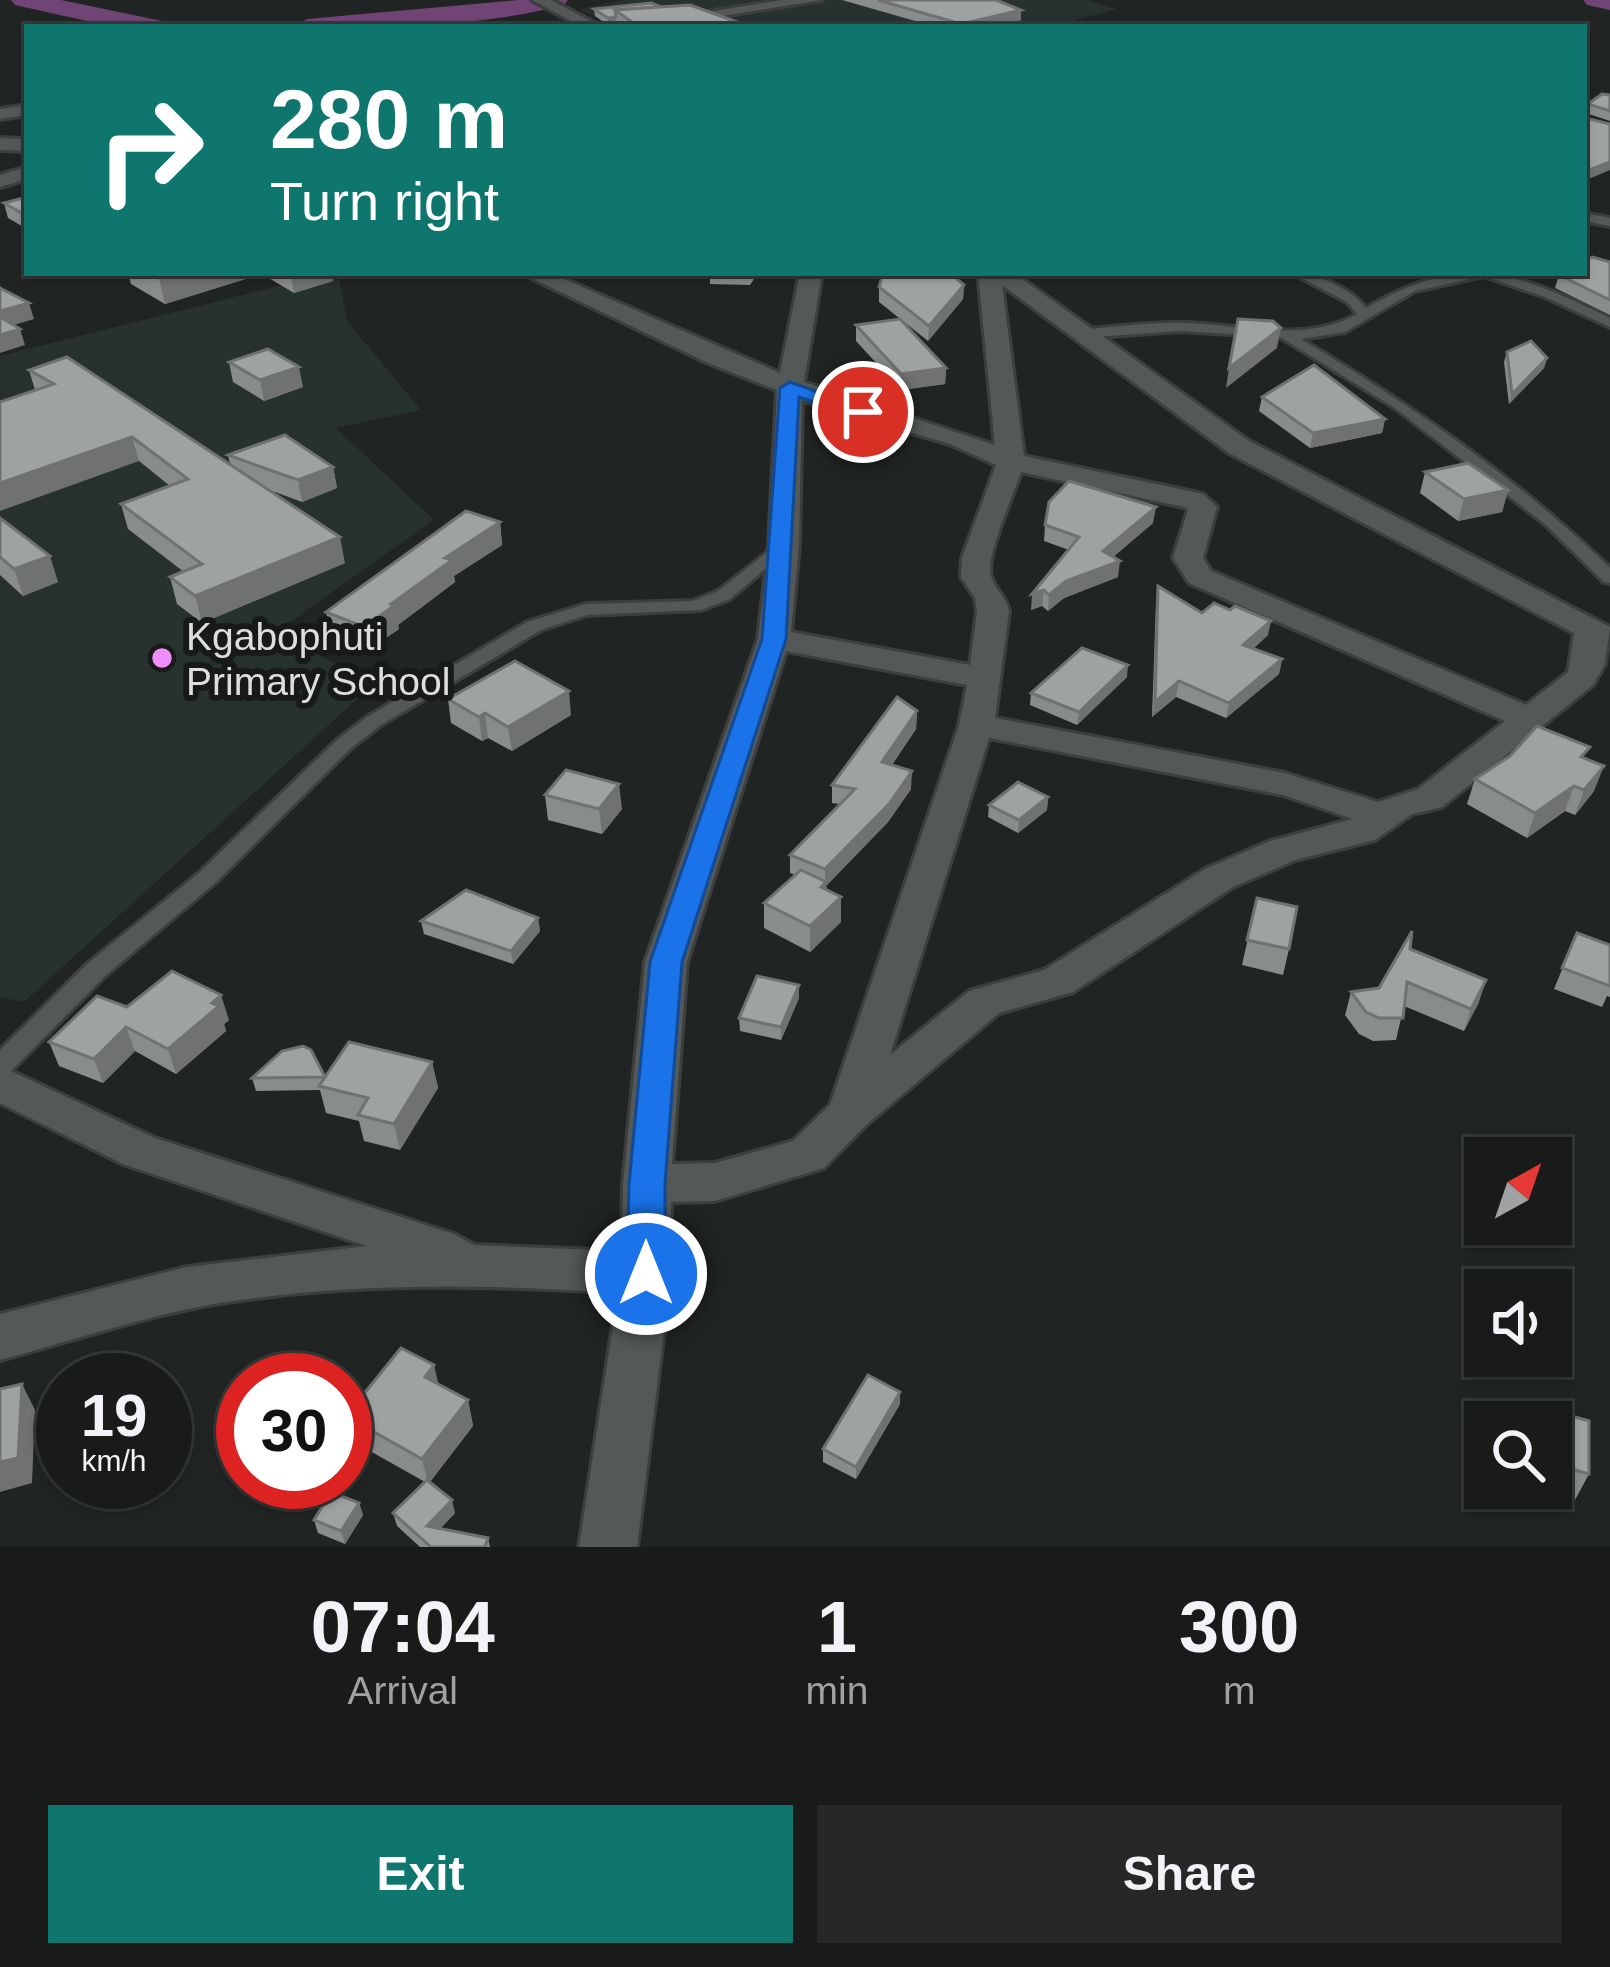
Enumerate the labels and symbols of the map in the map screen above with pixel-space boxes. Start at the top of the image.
pin [812,361,914,463]
place label: Kgabophuti Primary School [186,615,450,703]
marker: Kgabophuti Primary School [149,645,175,671]
north arrow [1464,1137,1572,1245]
position arrow [583,1211,709,1337]
speed limit sign: 30 [216,1353,372,1509]

